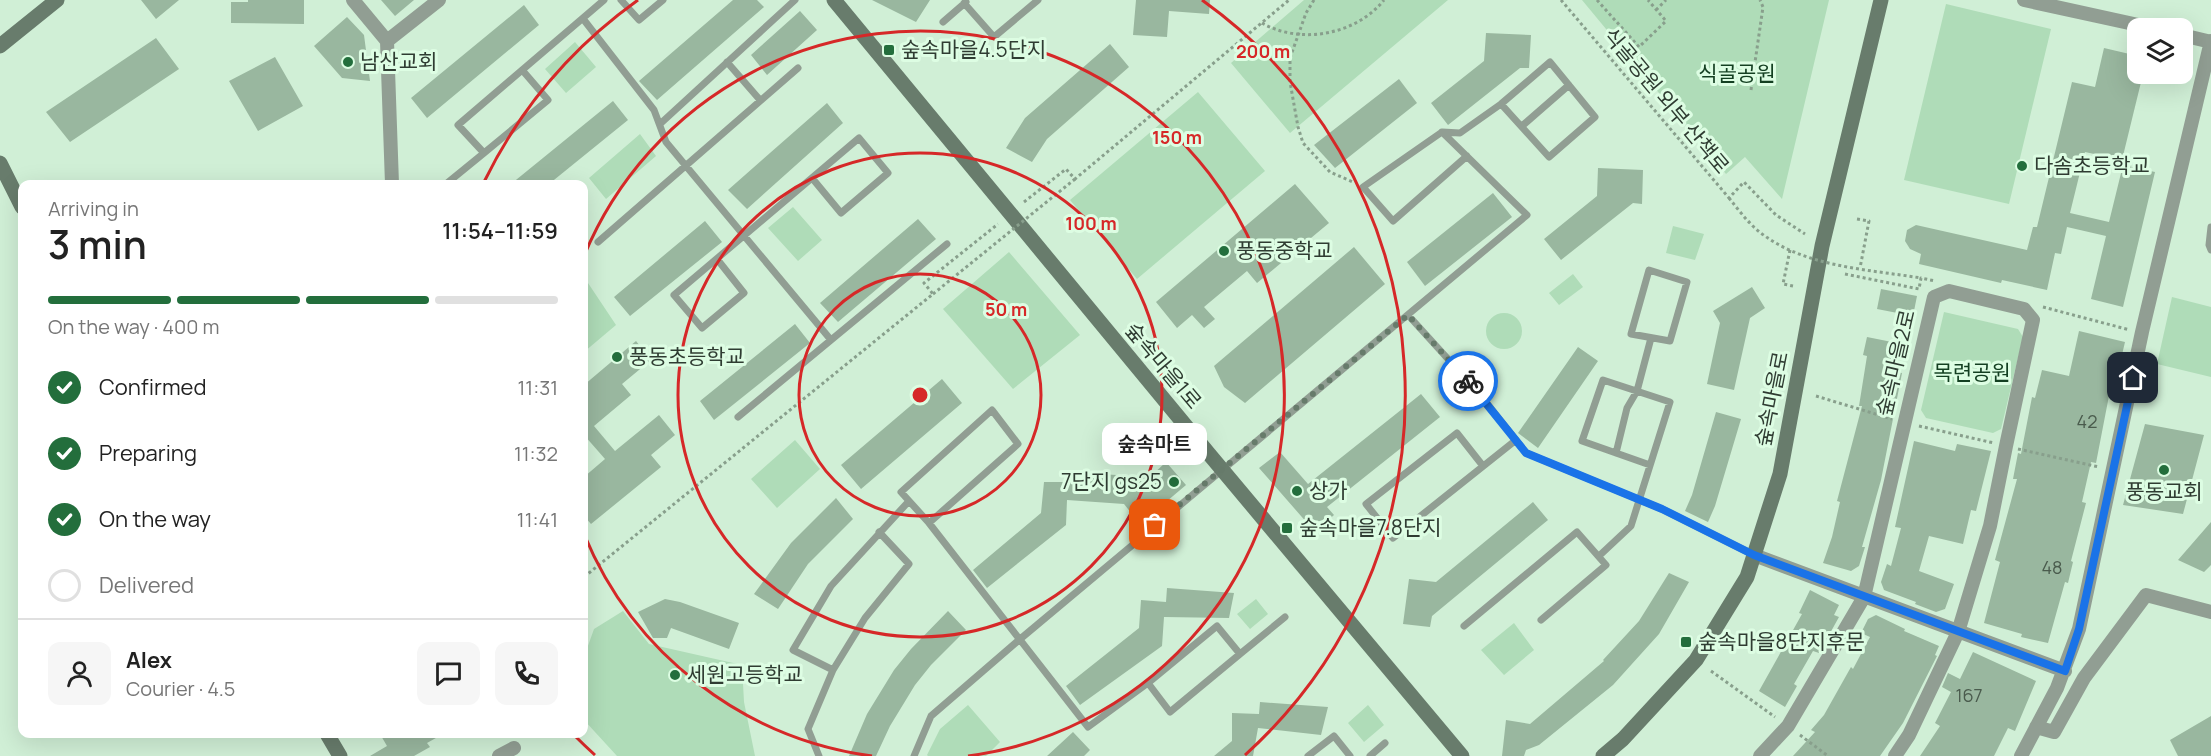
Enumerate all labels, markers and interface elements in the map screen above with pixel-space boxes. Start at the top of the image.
map controls [2127,18,2193,84]
button: layers [2127,18,2193,84]
street label: 식골공원 외부 산책로 [1597,22,1736,179]
place label: 숲속마을4.5단지 [901,35,1046,63]
text: 200 m [1236,39,1290,63]
marker: 숲속마을4.5단지 [882,43,896,57]
place label: 남산교회 [360,47,437,75]
marker: 남산교회 [341,55,355,69]
park label: 식골공원 [1698,59,1776,87]
text: 150 m [1152,125,1202,149]
place label: 다솜초등학교 [2034,151,2150,179]
marker: 다솜초등학교 [2015,159,2029,173]
text: Arriving in [48,195,139,222]
text: 100 m [1065,211,1117,235]
text: 11:54–11:59 [442,216,558,246]
text: 3 min [48,217,147,271]
place label: 풍동중학교 [1236,236,1333,264]
marker: 풍동중학교 [1217,244,1231,258]
text: 50 m [985,297,1027,321]
street label: 숲속마을2로 [1869,307,1921,419]
text: On the way · 400 m [48,313,219,340]
street label: 숲속마을1로 [1119,316,1208,414]
place label: 풍동초등학교 [629,342,745,370]
street label: 숲속마을로 [1748,349,1794,449]
marker: 풍동초등학교 [610,350,624,364]
courier [1438,351,1498,411]
pin [2107,352,2158,403]
park label: 목련공원 [1933,358,2011,386]
icon: home [2116,361,2149,394]
icon: bike [1452,365,1485,398]
icon: check [48,371,81,404]
text: Confirmed [99,372,207,402]
text: 11:31 [518,374,558,401]
centre of rings [910,385,930,405]
house number: 42 [2077,409,2097,433]
callout: 숲속마트 [1102,423,1208,465]
text: 숲속마트 [1118,430,1191,457]
icon: check [48,437,81,470]
text: Preparing [99,438,197,468]
text: 11:32 [514,440,558,467]
marker: 풍동교회 [2157,463,2171,477]
place label: 7단지 gs25 [1061,467,1162,495]
marker: 7단지 gs25 [1167,475,1181,489]
place label: 상가 [1309,476,1348,504]
place label: 풍동교회 [2125,477,2203,505]
marker: 상가 [1290,484,1304,498]
pin [1129,499,1180,550]
icon: check [48,503,81,536]
text: On the way [99,504,211,534]
text: 11:41 [517,506,558,533]
icon: bag [1138,508,1171,541]
place label: 숲속마을7.8단지 [1299,513,1442,541]
marker: 숲속마을7.8단지 [1280,521,1294,535]
house number: 48 [2041,555,2063,579]
text: Delivered [99,570,194,600]
place label: 숲속마을8단지후문 [1698,627,1865,655]
marker: 숲속마을8단지후문 [1679,635,1693,649]
button: person [48,642,111,705]
button: chat [417,642,480,705]
button: phone [495,642,558,705]
text: Alex [126,645,172,675]
place label: 세원고등학교 [687,660,803,688]
marker: 세원고등학교 [668,668,682,682]
text: Courier · 4.5 [126,675,235,702]
house number: 167 [1955,683,1983,707]

